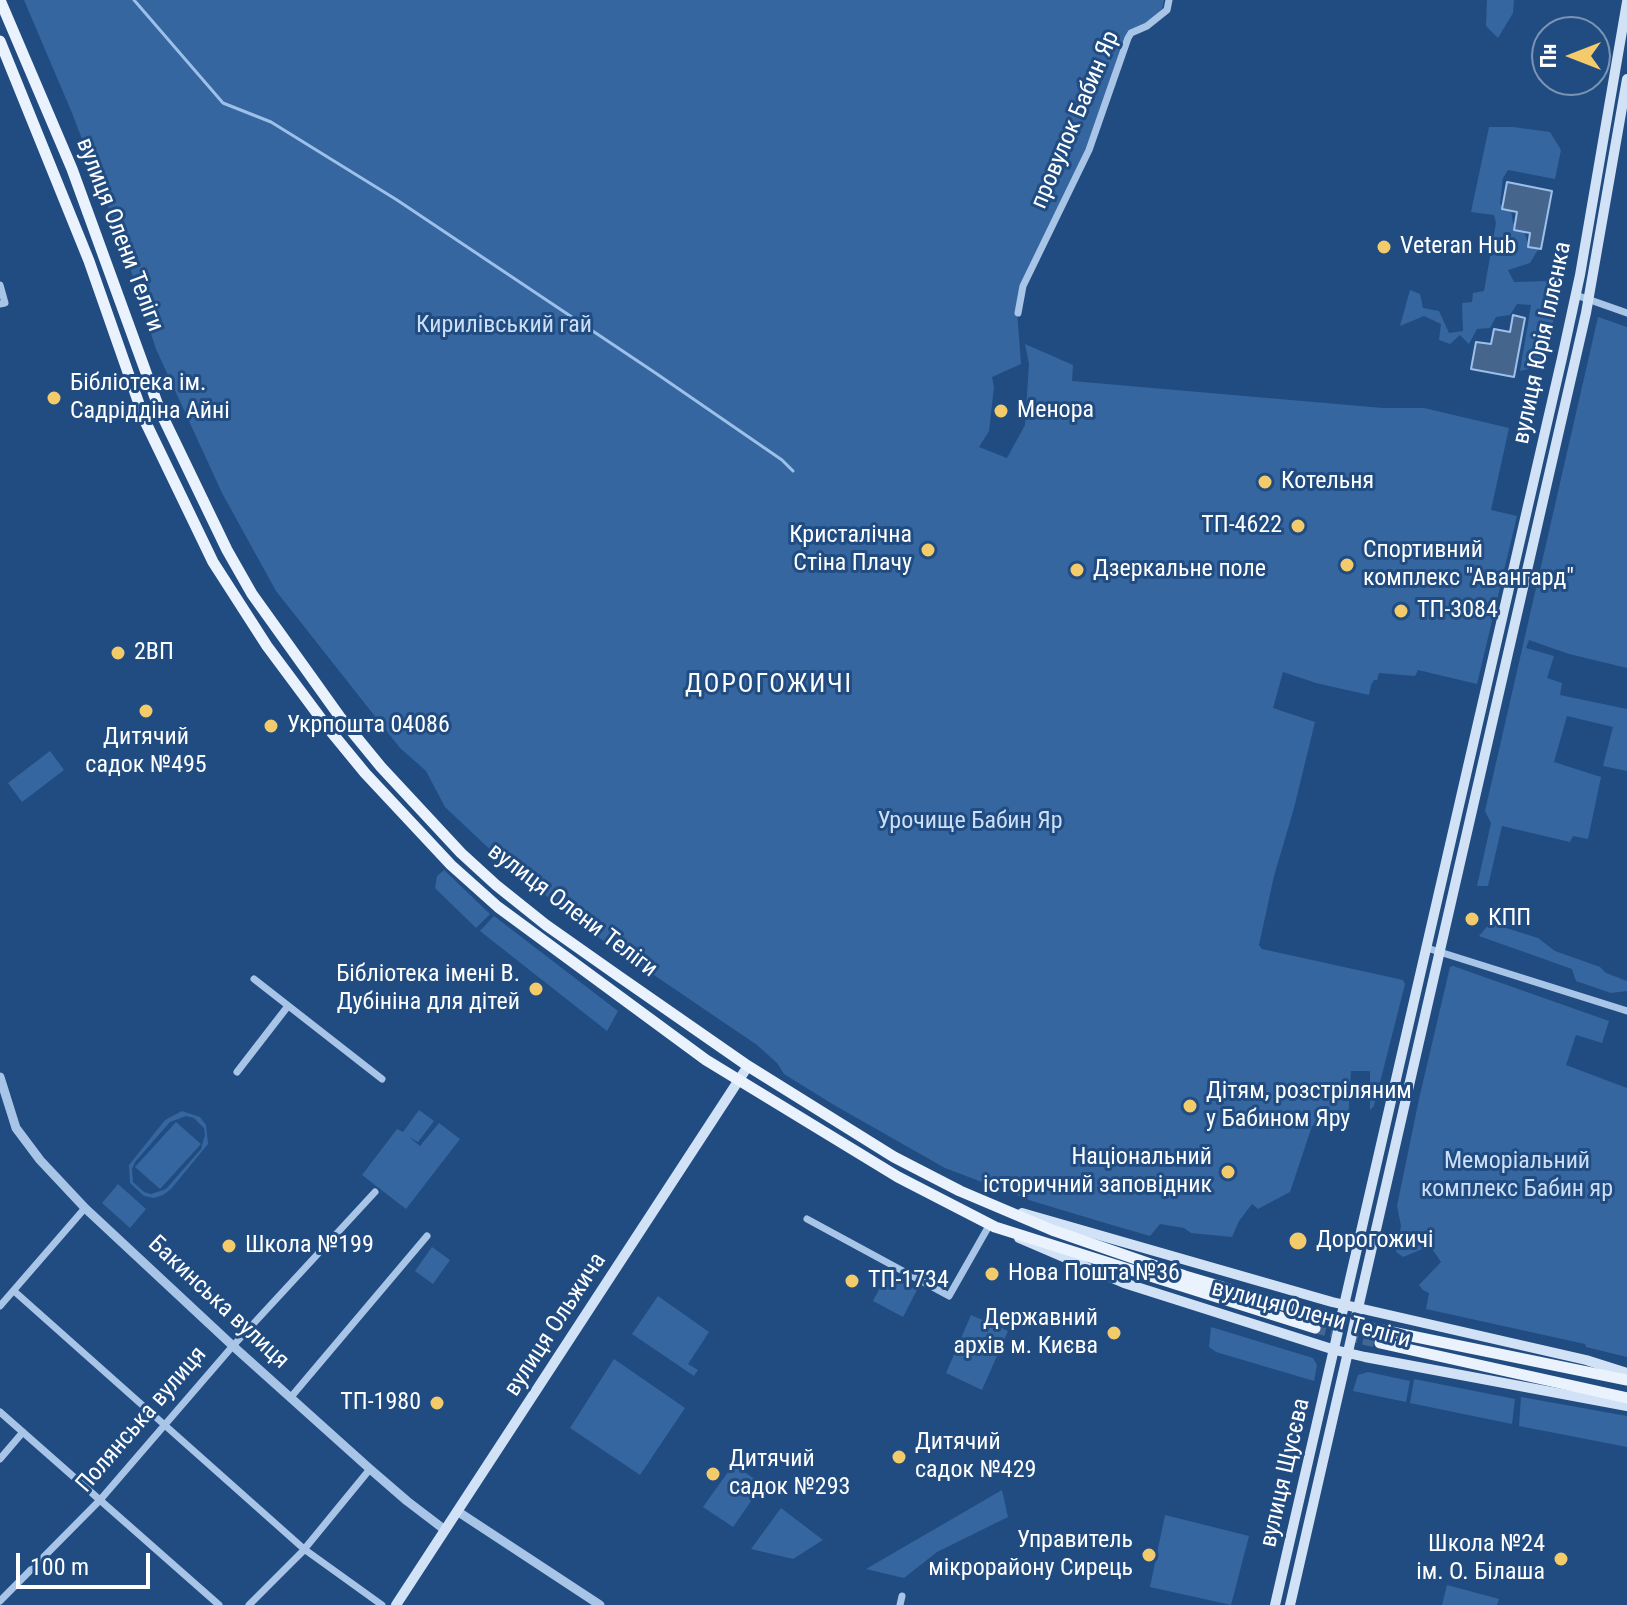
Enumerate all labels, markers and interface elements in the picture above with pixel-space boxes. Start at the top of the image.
north arrow [1531,16,1611,96]
street label: провулок Бабин Яр [1026,27,1126,213]
text: Пн [1536,44,1561,68]
street label: вулиця Олени Теліги [69,134,169,336]
place label: Veteran Hub [1400,233,1516,261]
marker: Veteran Hub [1375,238,1393,256]
street label: вулиця Юрія Іллєнка [1508,239,1578,447]
park label: Кирилівський гай [416,312,592,340]
place label: Бібліотека ім. Садріддіна Айні [70,370,230,426]
marker: Бібліотека ім. Садріддіна Айні [45,389,63,407]
place label: Менора [1017,397,1094,425]
marker: Менора [992,402,1010,420]
place label: Котельня [1281,468,1374,496]
marker: Котельня [1256,473,1274,491]
place label: ТП-4622 [1201,512,1282,540]
marker: ТП-4622 [1289,517,1307,535]
place label: Кристалічна Стіна Плачу [789,522,912,578]
place label: Спортивний комплекс "Авангард" [1363,537,1574,593]
marker: Кристалічна Стіна Плачу [919,541,937,559]
place label: Дзеркальне поле [1093,556,1266,584]
marker: Спортивний комплекс "Авангард" [1338,556,1356,574]
marker: Дзеркальне поле [1068,561,1086,579]
place label: ТП-3084 [1417,597,1498,625]
marker: ТП-3084 [1392,602,1410,620]
place label: 2ВП [134,639,174,667]
marker: 2ВП [109,644,127,662]
district label: ДОРОГОЖИЧІ [685,669,853,701]
marker: Дитячий садок №495 [137,702,155,720]
place label: Укрпошта 04086 [287,712,450,740]
marker: Укрпошта 04086 [262,717,280,735]
place label: Дитячий садок №495 [85,724,207,780]
park label: Урочище Бабин Яр [877,808,1063,836]
street label: вулиця Олени Теліги [481,838,663,984]
place label: КПП [1488,905,1531,933]
marker: КПП [1463,910,1481,928]
place label: Бібліотека імені В. Дубініна для дітей [336,961,520,1017]
marker: Бібліотека імені В. Дубініна для дітей [527,980,545,998]
place label: Дітям, розстріляним у Бабином Яру [1206,1078,1412,1134]
marker: Дітям, розстріляним у Бабином Яру [1181,1097,1199,1115]
place label: Національний історичний заповідник [983,1144,1212,1200]
park label: Меморіальний комплекс Бабин яр [1421,1148,1613,1204]
marker: Національний історичний заповідник [1219,1163,1237,1181]
place label: Дорогожичі [1316,1227,1433,1255]
street label: Бакинська вулиця [142,1230,294,1376]
marker: Дорогожичі [1287,1230,1309,1252]
place label: Школа №199 [245,1232,374,1260]
marker: Школа №199 [220,1237,238,1255]
street label: вулиця Ольжича [499,1248,613,1402]
place label: Нова Пошта №36 [1008,1260,1180,1288]
marker: Нова Пошта №36 [983,1265,1001,1283]
place label: ТП-1734 [868,1267,949,1295]
marker: ТП-1734 [843,1272,861,1290]
street label: вулиця Олени Теліги [1208,1275,1414,1355]
place label: Державний архів м. Києва [954,1305,1098,1361]
marker: Державний архів м. Києва [1105,1324,1123,1342]
street label: Полянська вулиця [71,1341,213,1499]
place label: ТП-1980 [340,1389,421,1417]
marker: ТП-1980 [428,1394,446,1412]
street label: вулиця Щусєва [1255,1396,1317,1550]
place label: Дитячий садок №429 [915,1429,1036,1485]
place label: Дитячий садок №293 [729,1446,850,1502]
marker: Дитячий садок №429 [890,1448,908,1466]
marker: Дитячий садок №293 [704,1465,722,1483]
place label: Управитель мікрорайону Сирець [928,1527,1133,1583]
place label: Школа №24 ім. О. Білаша [1416,1531,1545,1587]
scale bar [20,1537,154,1587]
marker: Управитель мікрорайону Сирець [1140,1546,1158,1564]
marker: Школа №24 ім. О. Білаша [1552,1550,1570,1568]
text: 100 m [30,1553,89,1581]

